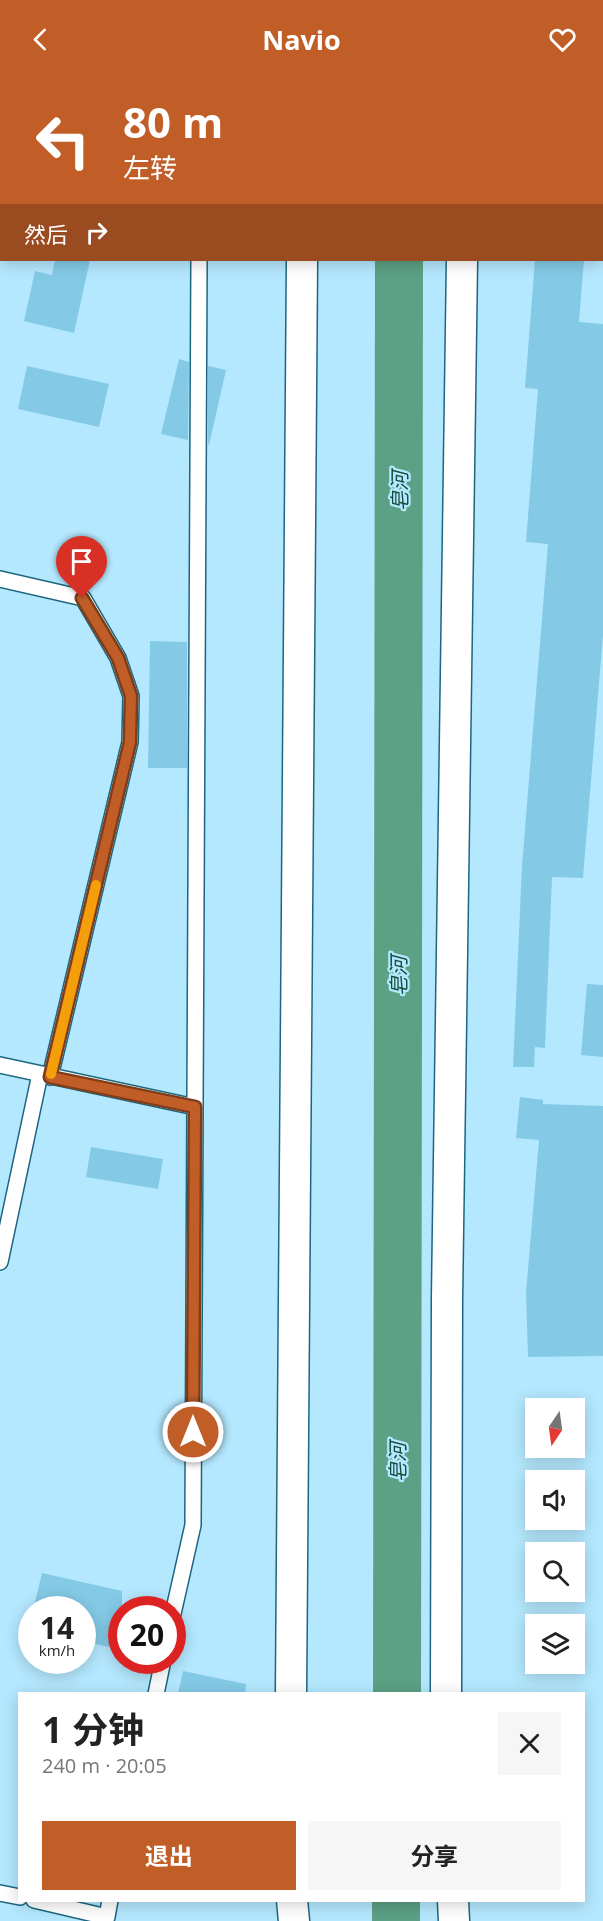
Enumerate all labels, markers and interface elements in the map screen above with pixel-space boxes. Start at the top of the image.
text: Navio [262,21,341,58]
icon: back [24,23,57,56]
icon: heart [546,23,579,56]
text: 80 m [123,93,223,150]
icon: left [24,102,102,180]
text: 左转 [123,149,177,186]
icon: right [80,216,113,249]
text: 然后 [24,219,68,249]
water label: 皂河 [386,467,413,511]
pin [56,536,107,598]
icon: arrive [65,545,98,578]
water label: 皂河 [385,952,412,996]
north arrow [525,1398,585,1458]
map controls [525,1398,585,1674]
position arrow [161,1400,225,1464]
water label: 皂河 [384,1438,411,1482]
button: sound [525,1470,585,1530]
button: search [525,1542,585,1602]
speed limit sign: 20 [108,1596,186,1674]
text: 14 [40,1607,74,1648]
button: layers [525,1614,585,1674]
text: km/h [39,1640,75,1660]
text: 1 分钟 [42,1705,144,1754]
button: close [498,1712,561,1775]
text: 240 m · 20:05 [42,1752,167,1779]
button: 退出 [42,1821,296,1890]
button: 分享 [308,1821,561,1890]

